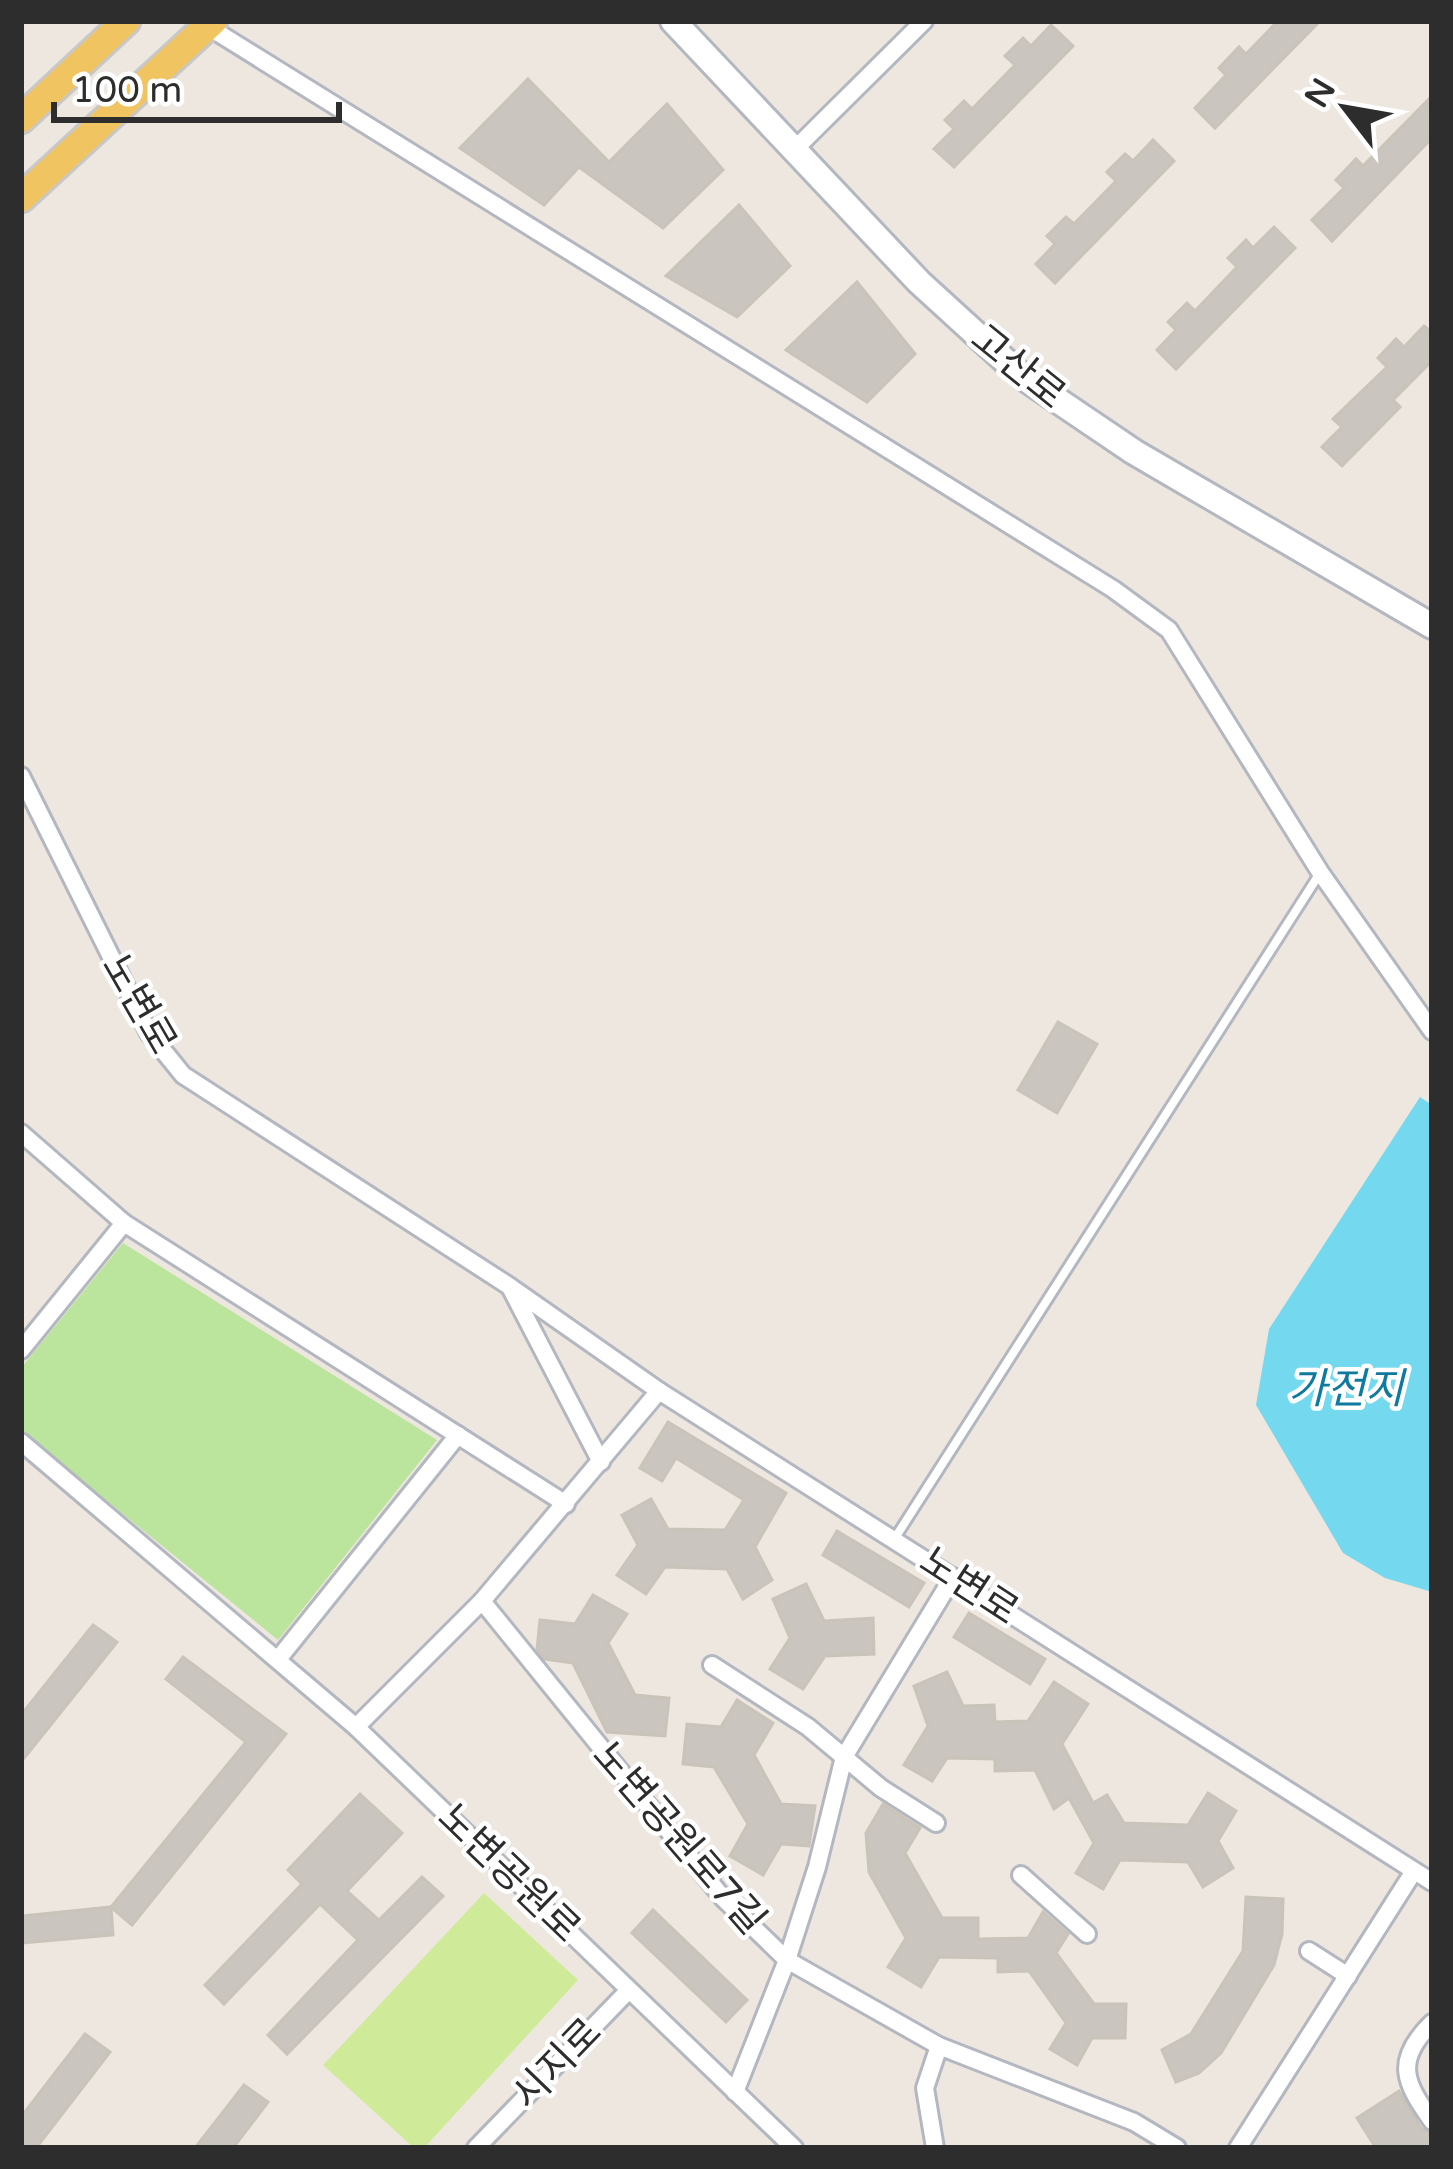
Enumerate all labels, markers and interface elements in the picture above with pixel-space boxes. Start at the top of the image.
scale bar [54,48,339,122]
north arrow [1285,48,1405,168]
text: 100 m [72,69,182,112]
text: N [1297,72,1344,115]
street label: 고산로 [961,315,1075,419]
street label: 노변로 [92,946,186,1062]
water label: 가전지 [1288,1364,1407,1415]
street label: 노변로 [911,1537,1027,1635]
street label: 노변공원로7길 [583,1732,775,1944]
street label: 노변공원로 [428,1794,590,1952]
street label: 시지로 [503,2009,611,2119]

